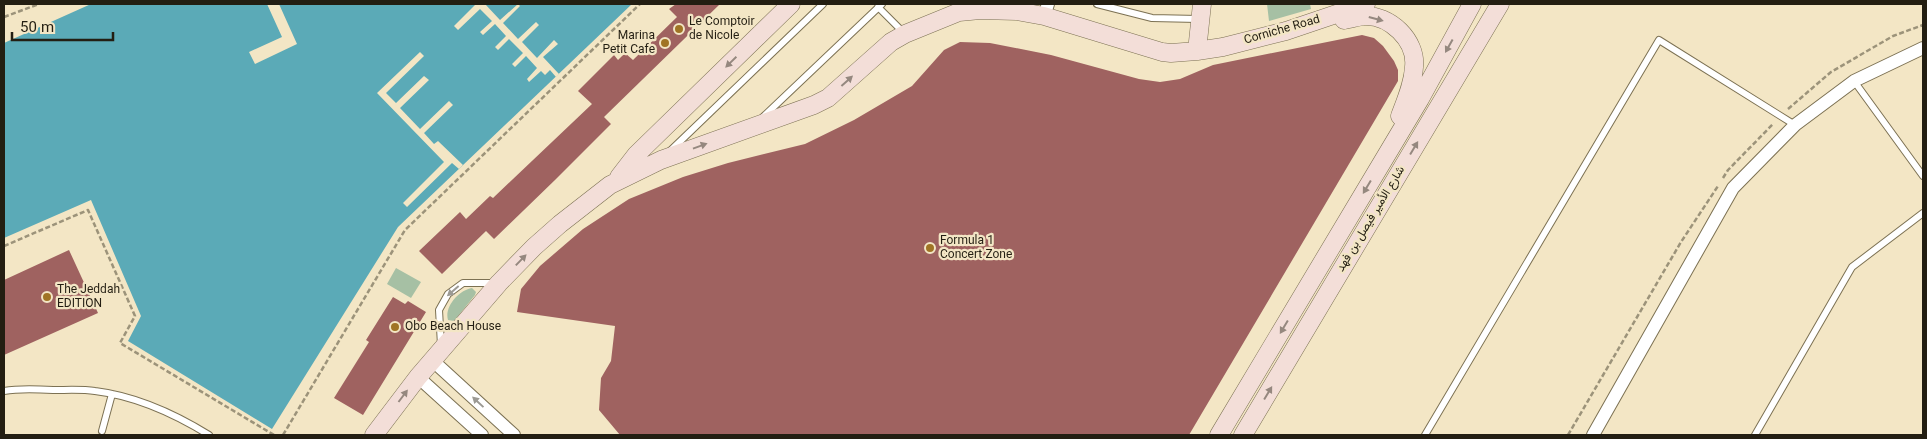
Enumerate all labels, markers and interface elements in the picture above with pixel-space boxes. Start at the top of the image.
scale bar [12,10,114,42]
street label: Corniche Road [1242,11,1322,49]
place label: Le Comptoir de Nicole [689,13,755,45]
one-way arrow [1369,15,1384,23]
text: 50 m [20,17,54,40]
marker: Le Comptoir de Nicole [673,23,685,35]
place label: Marina Petit Cafe [602,27,655,59]
marker: Marina Petit Cafe [659,37,671,49]
one-way arrow [1444,40,1453,53]
one-way arrow [725,56,737,68]
one-way arrow [841,75,853,87]
one-way arrow [693,142,708,150]
one-way arrow [1409,142,1418,155]
street label: شارع الأمير فيصل بن فهد [1332,163,1410,275]
one-way arrow [1363,180,1372,194]
place label: Formula 1 Concert Zone [940,232,1012,264]
marker: Formula 1 Concert Zone [924,242,936,254]
one-way arrow [515,255,527,267]
place label: The Jeddah EDITION [57,281,120,313]
one-way arrow [447,285,460,296]
marker: The Jeddah EDITION [41,291,53,303]
place label: Obo Beach House [405,318,501,336]
one-way arrow [1279,320,1288,333]
marker: Obo Beach House [389,321,401,333]
one-way arrow [1264,387,1273,400]
one-way arrow [398,389,408,403]
one-way arrow [472,396,484,408]

